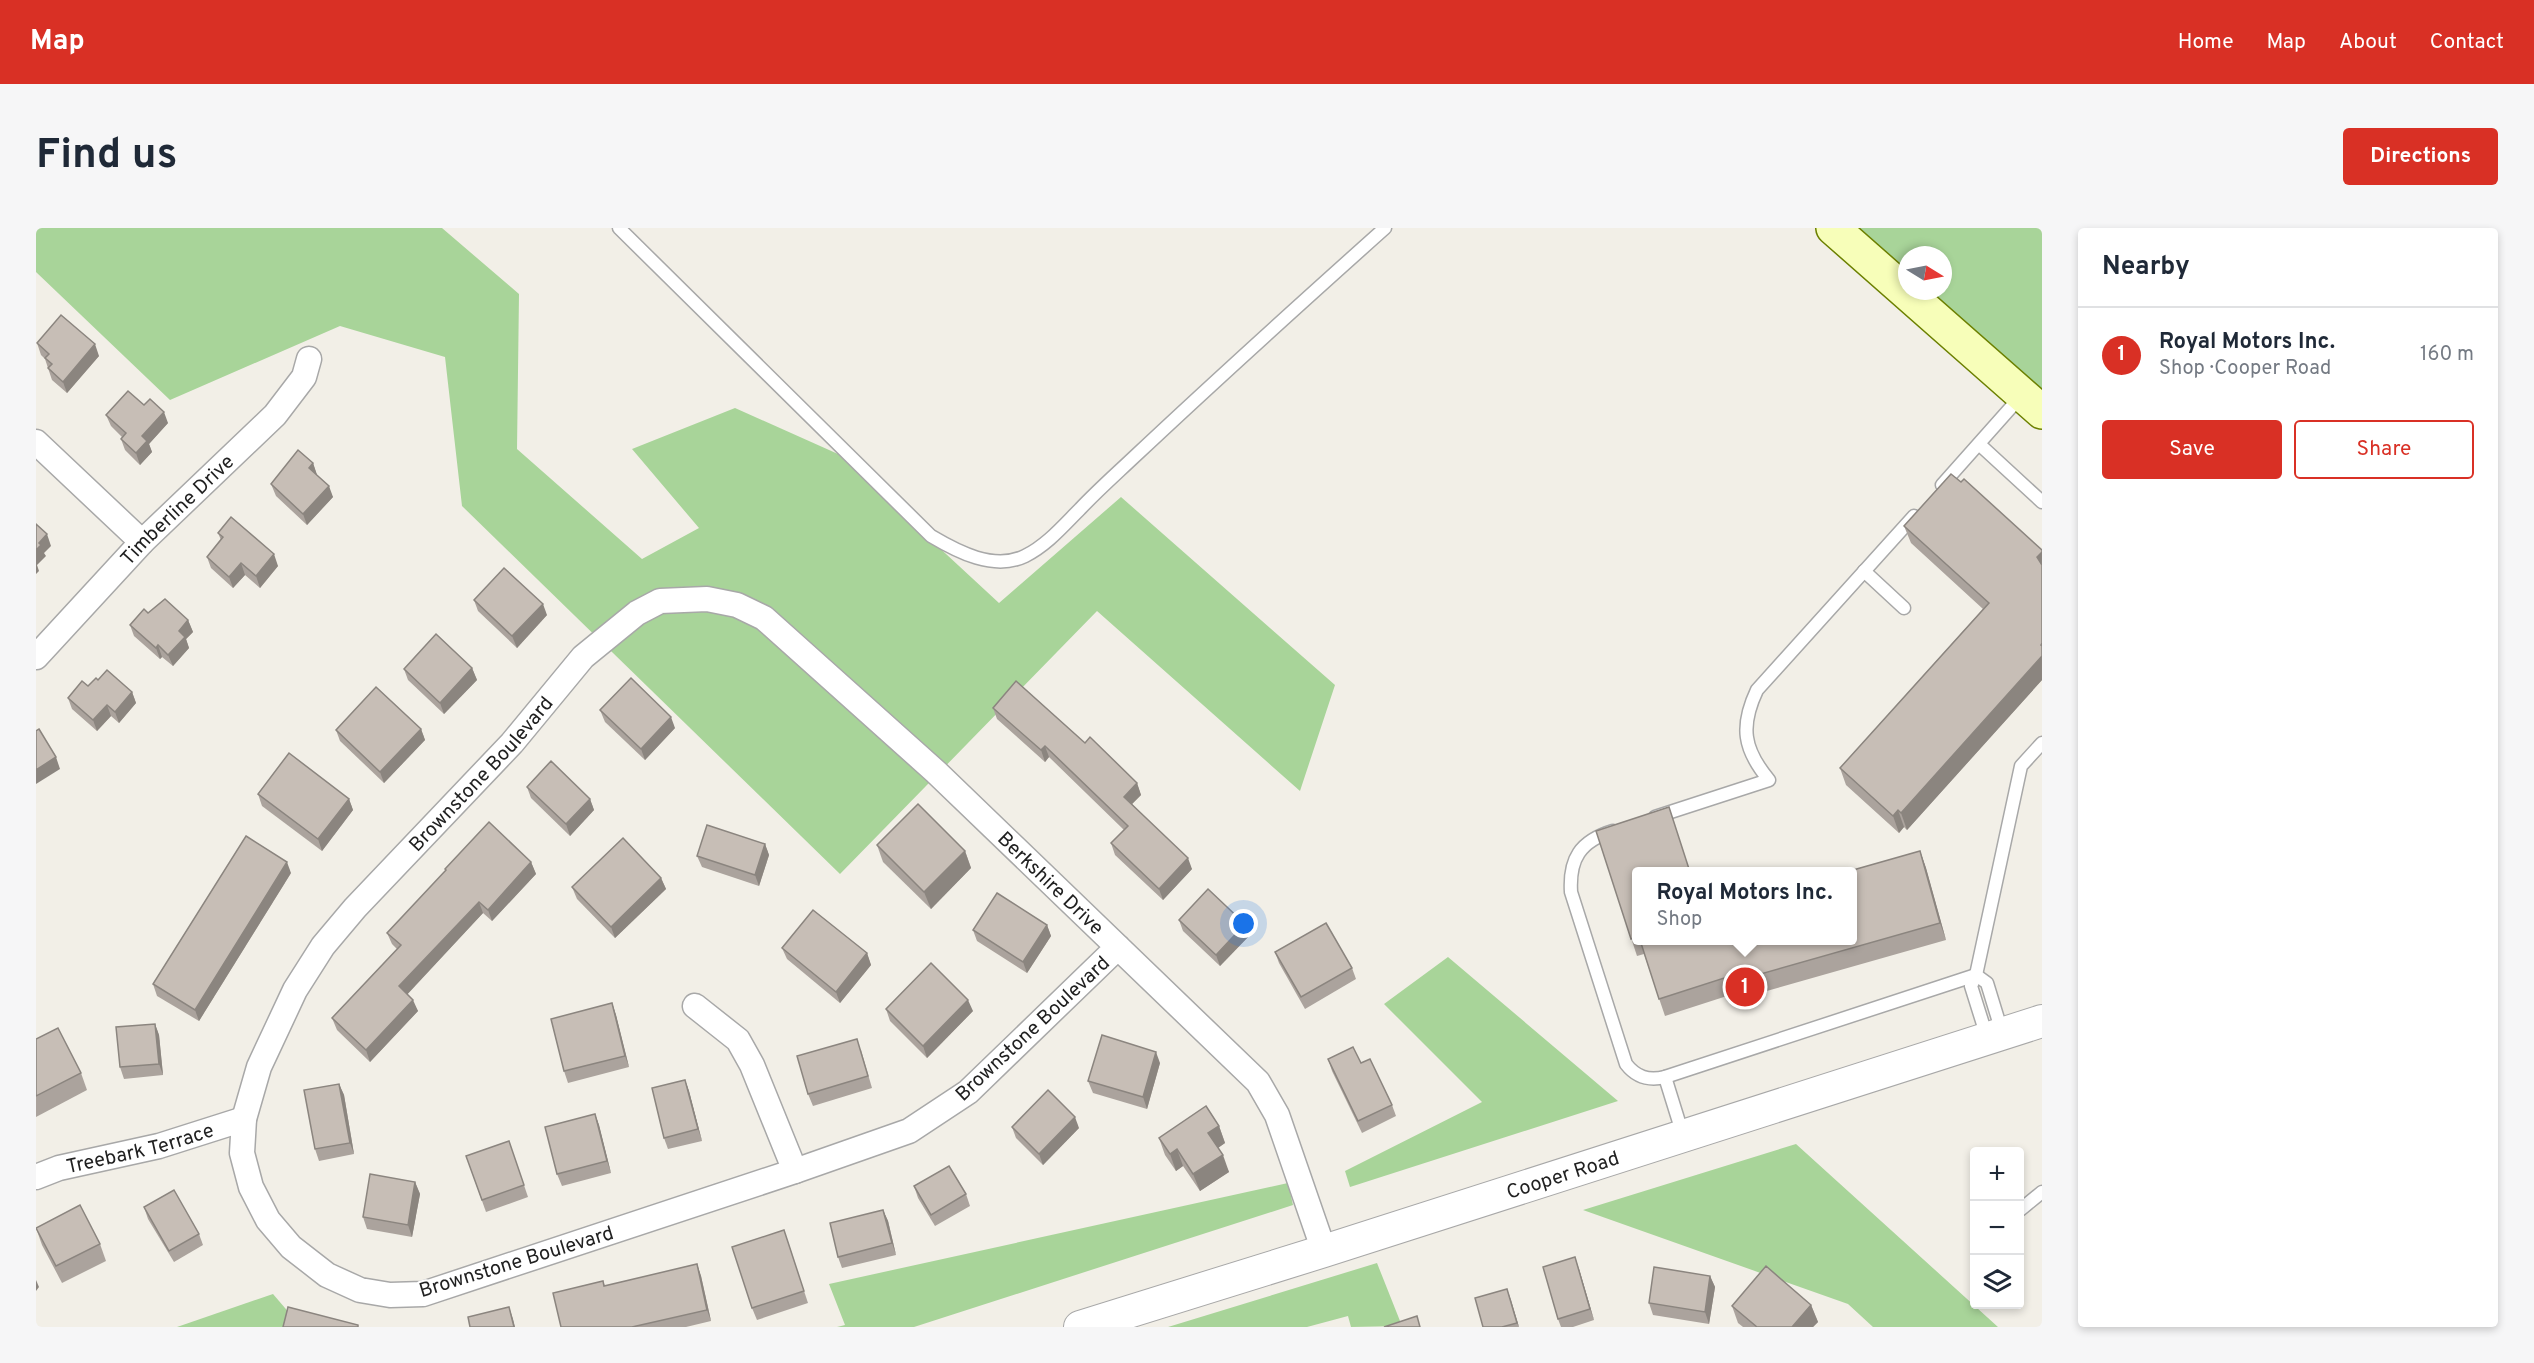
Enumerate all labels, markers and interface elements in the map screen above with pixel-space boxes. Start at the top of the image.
text: Map [30,24,85,60]
text: Home [2178,29,2234,56]
text: Map [2267,29,2306,56]
text: About [2339,29,2397,56]
text: Contact [2430,29,2504,56]
button: Directions [2343,128,2498,185]
text: Find us [36,130,177,183]
north arrow [1898,246,1952,300]
text: Nearby [2102,251,2190,284]
text: Royal Motors Inc. [2159,329,2335,356]
text: 1 [2118,342,2126,368]
text: 160 m [2420,342,2474,368]
text: Shop · Cooper Road [2159,356,2331,382]
button: Save [2102,420,2282,479]
button: Share [2294,420,2474,479]
street label: Timberline Drive [116,450,241,572]
street label: Brownstone Boulevard [404,692,560,858]
street label: Berkshire Drive [991,827,1108,941]
popup [1632,867,1857,945]
text: Royal Motors Inc. [1656,880,1833,907]
text: Shop [1656,907,1702,933]
your location [1229,909,1258,938]
street label: Brownstone Boulevard [951,951,1116,1108]
pin: 1 [1726,964,1764,1010]
street label: Treebark Terrace [64,1118,217,1181]
street label: Cooper Road [1503,1146,1623,1207]
map controls [1970,1147,2024,1309]
button: + [1970,1147,2024,1201]
button: − [1970,1201,2024,1255]
street label: Brownstone Boulevard [416,1221,617,1305]
button: layers [1970,1255,2024,1309]

